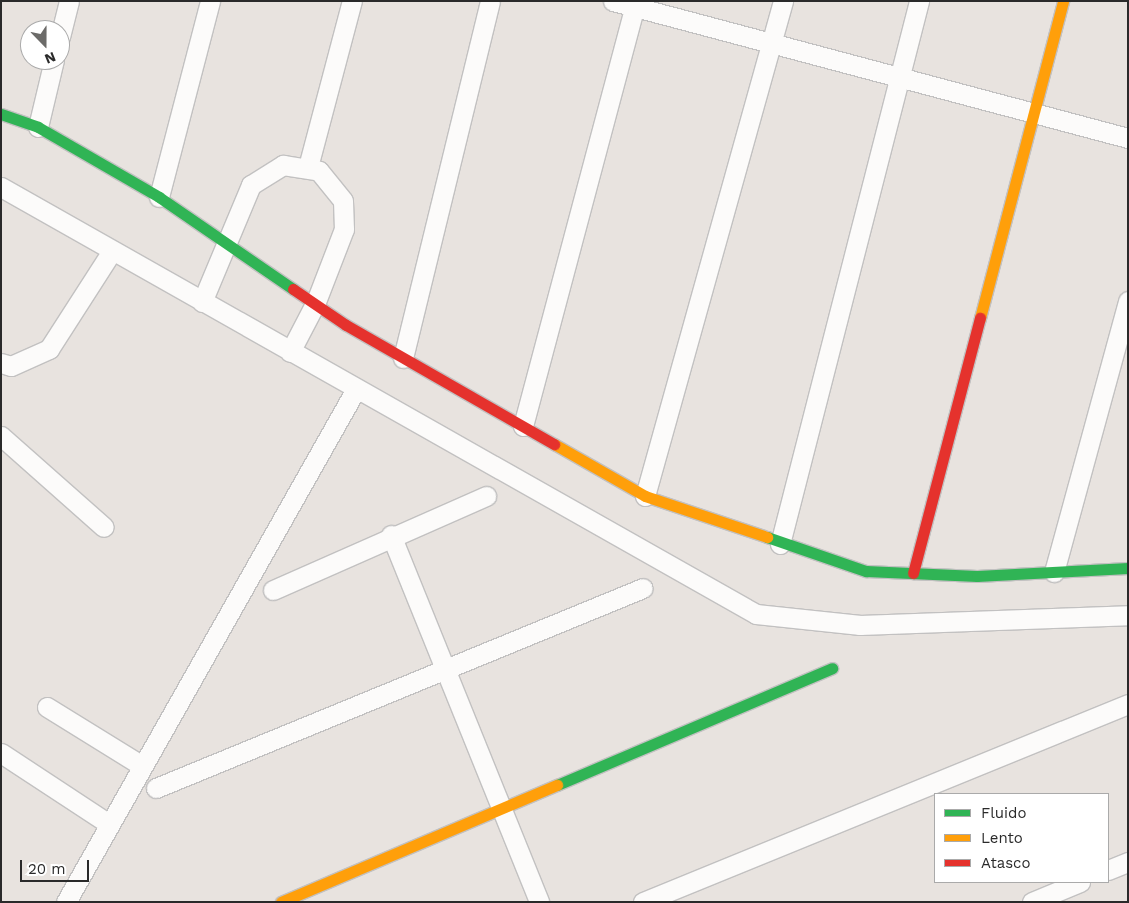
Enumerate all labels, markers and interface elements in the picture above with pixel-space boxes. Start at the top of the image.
north arrow [20,20,70,70]
text: N [42,49,58,67]
legend [934,793,1109,883]
text: Fluido [981,804,1026,822]
text: Lento [981,829,1023,847]
scale bar [22,850,91,882]
text: Atasco [981,854,1030,872]
text: 20 m [28,860,66,878]

